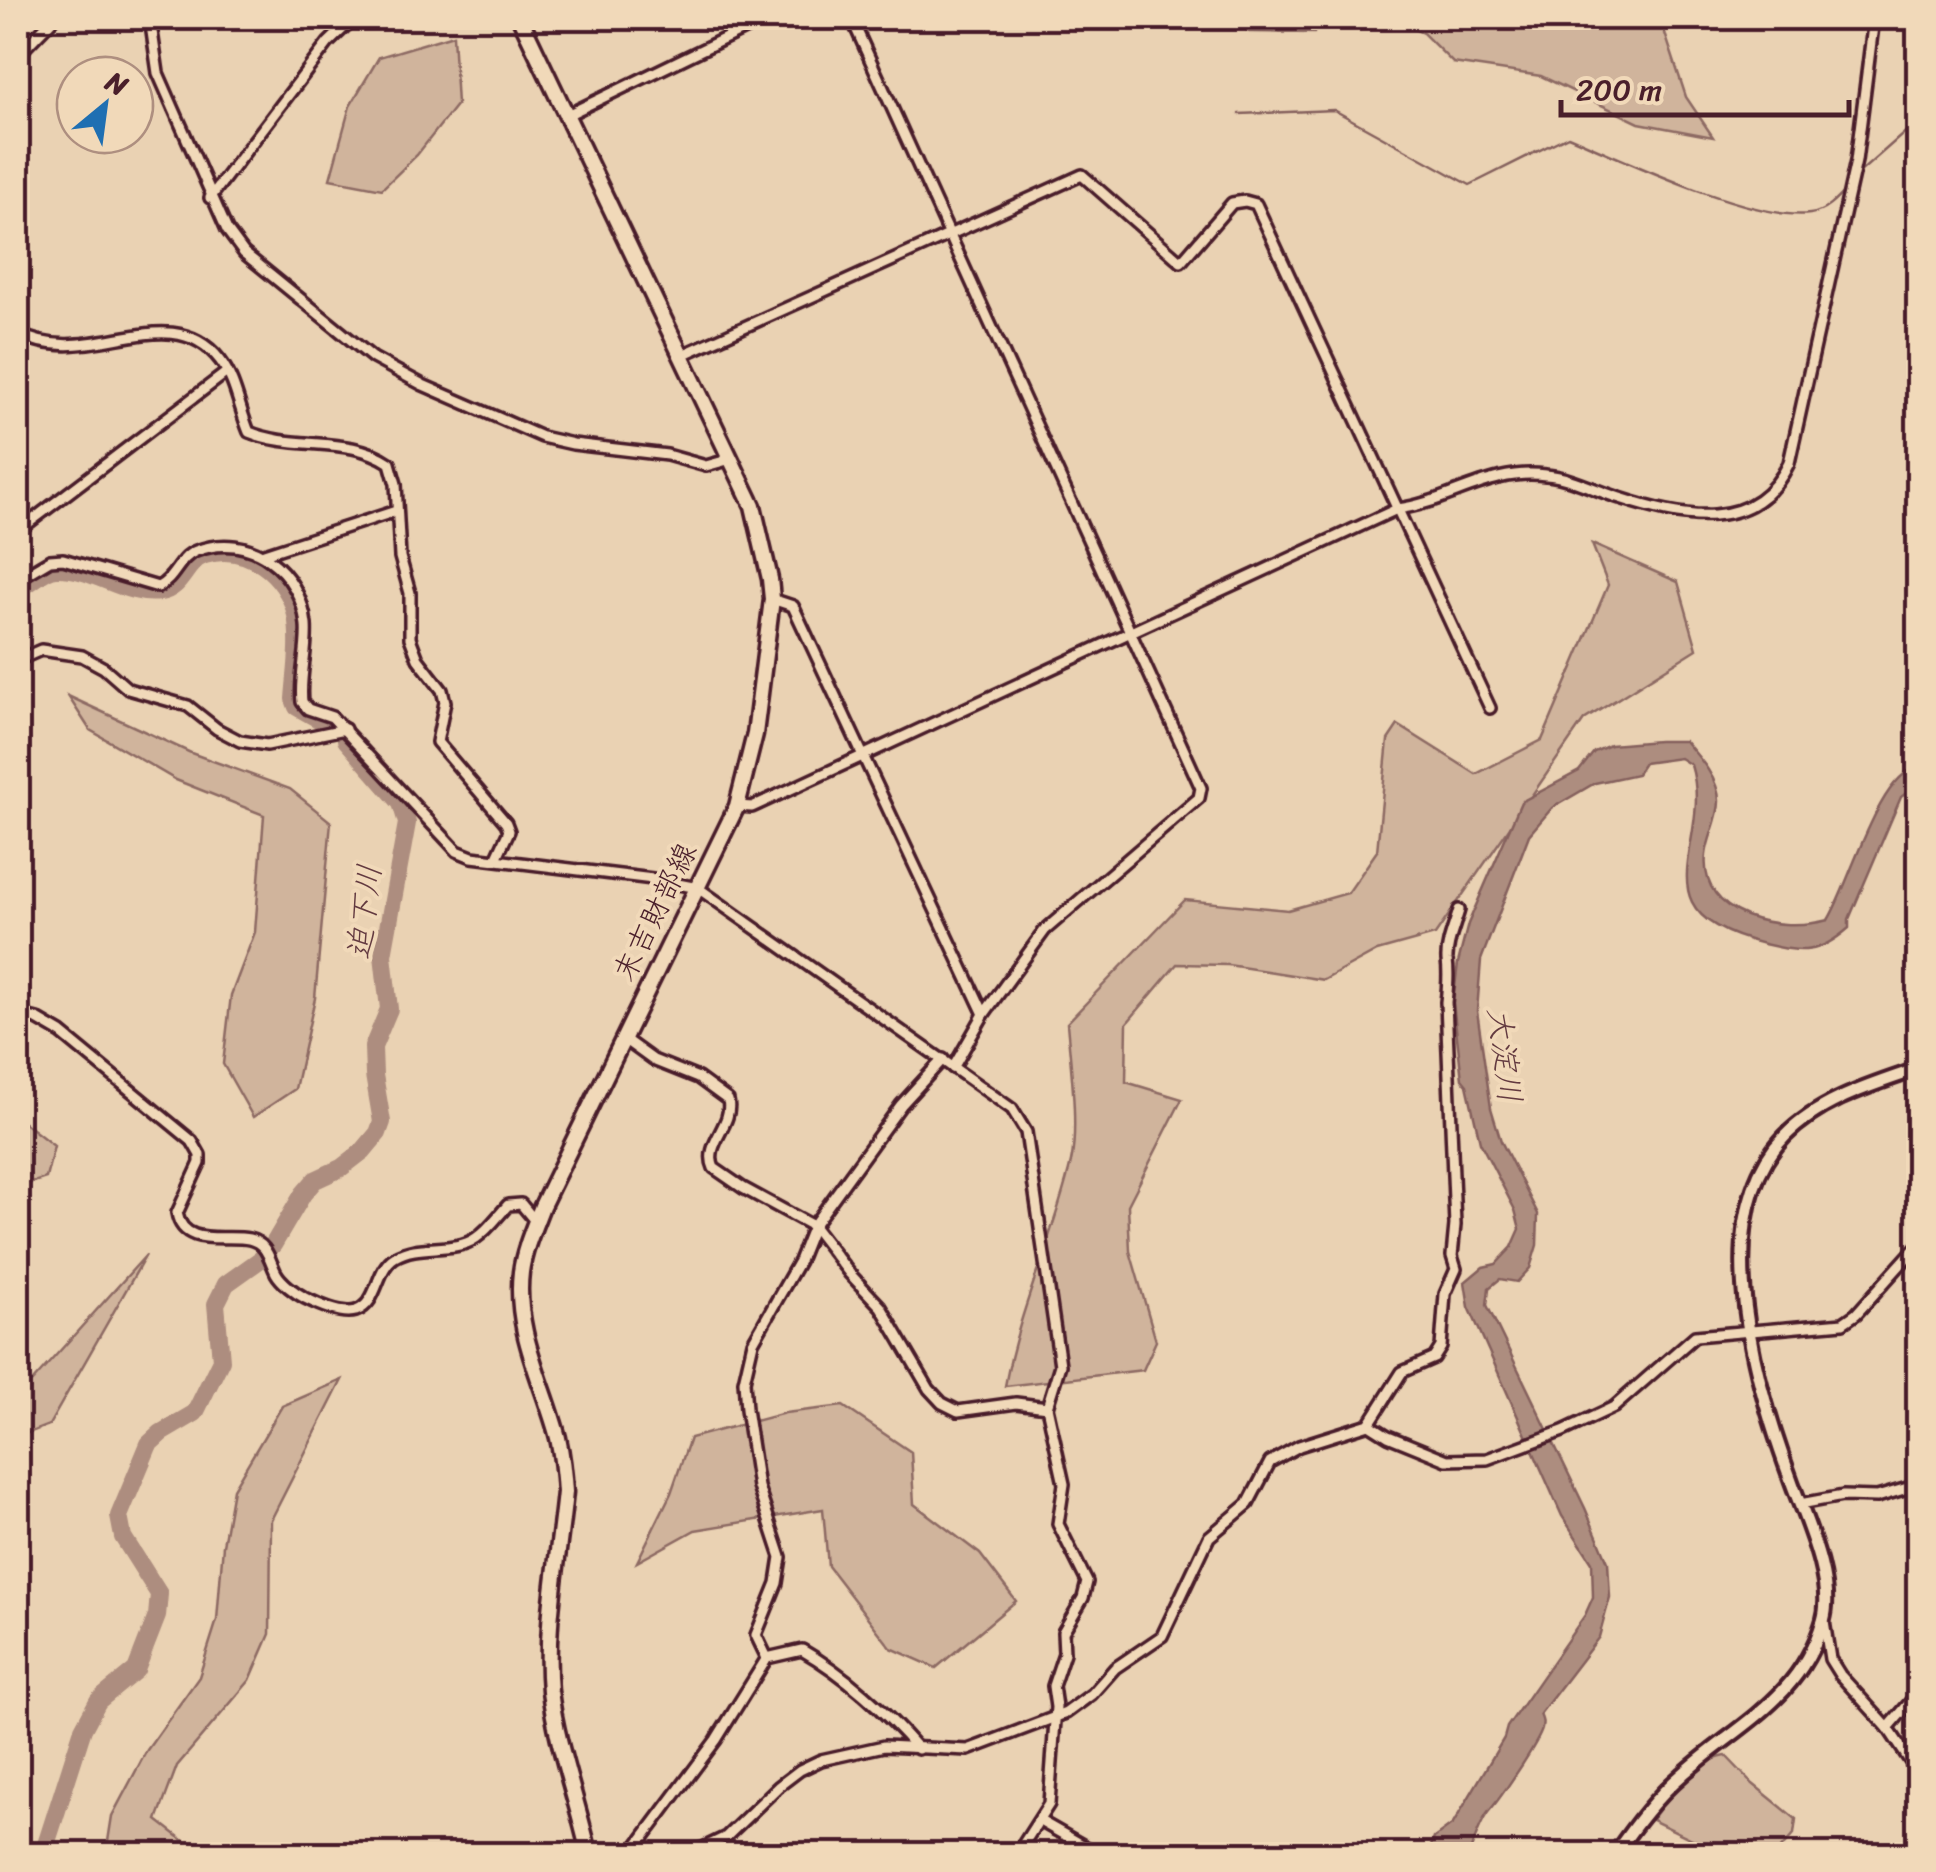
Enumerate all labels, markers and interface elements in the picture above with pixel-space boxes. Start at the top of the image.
north arrow [55,55,155,155]
scale bar [1561,55,1848,117]
text: N [96,57,138,110]
text: 200 m [1576,63,1662,117]
street label: 末吉財部線 [598,833,712,991]
water label: 迫下川 [330,861,399,963]
water label: 大淀川 [1470,1004,1539,1106]

